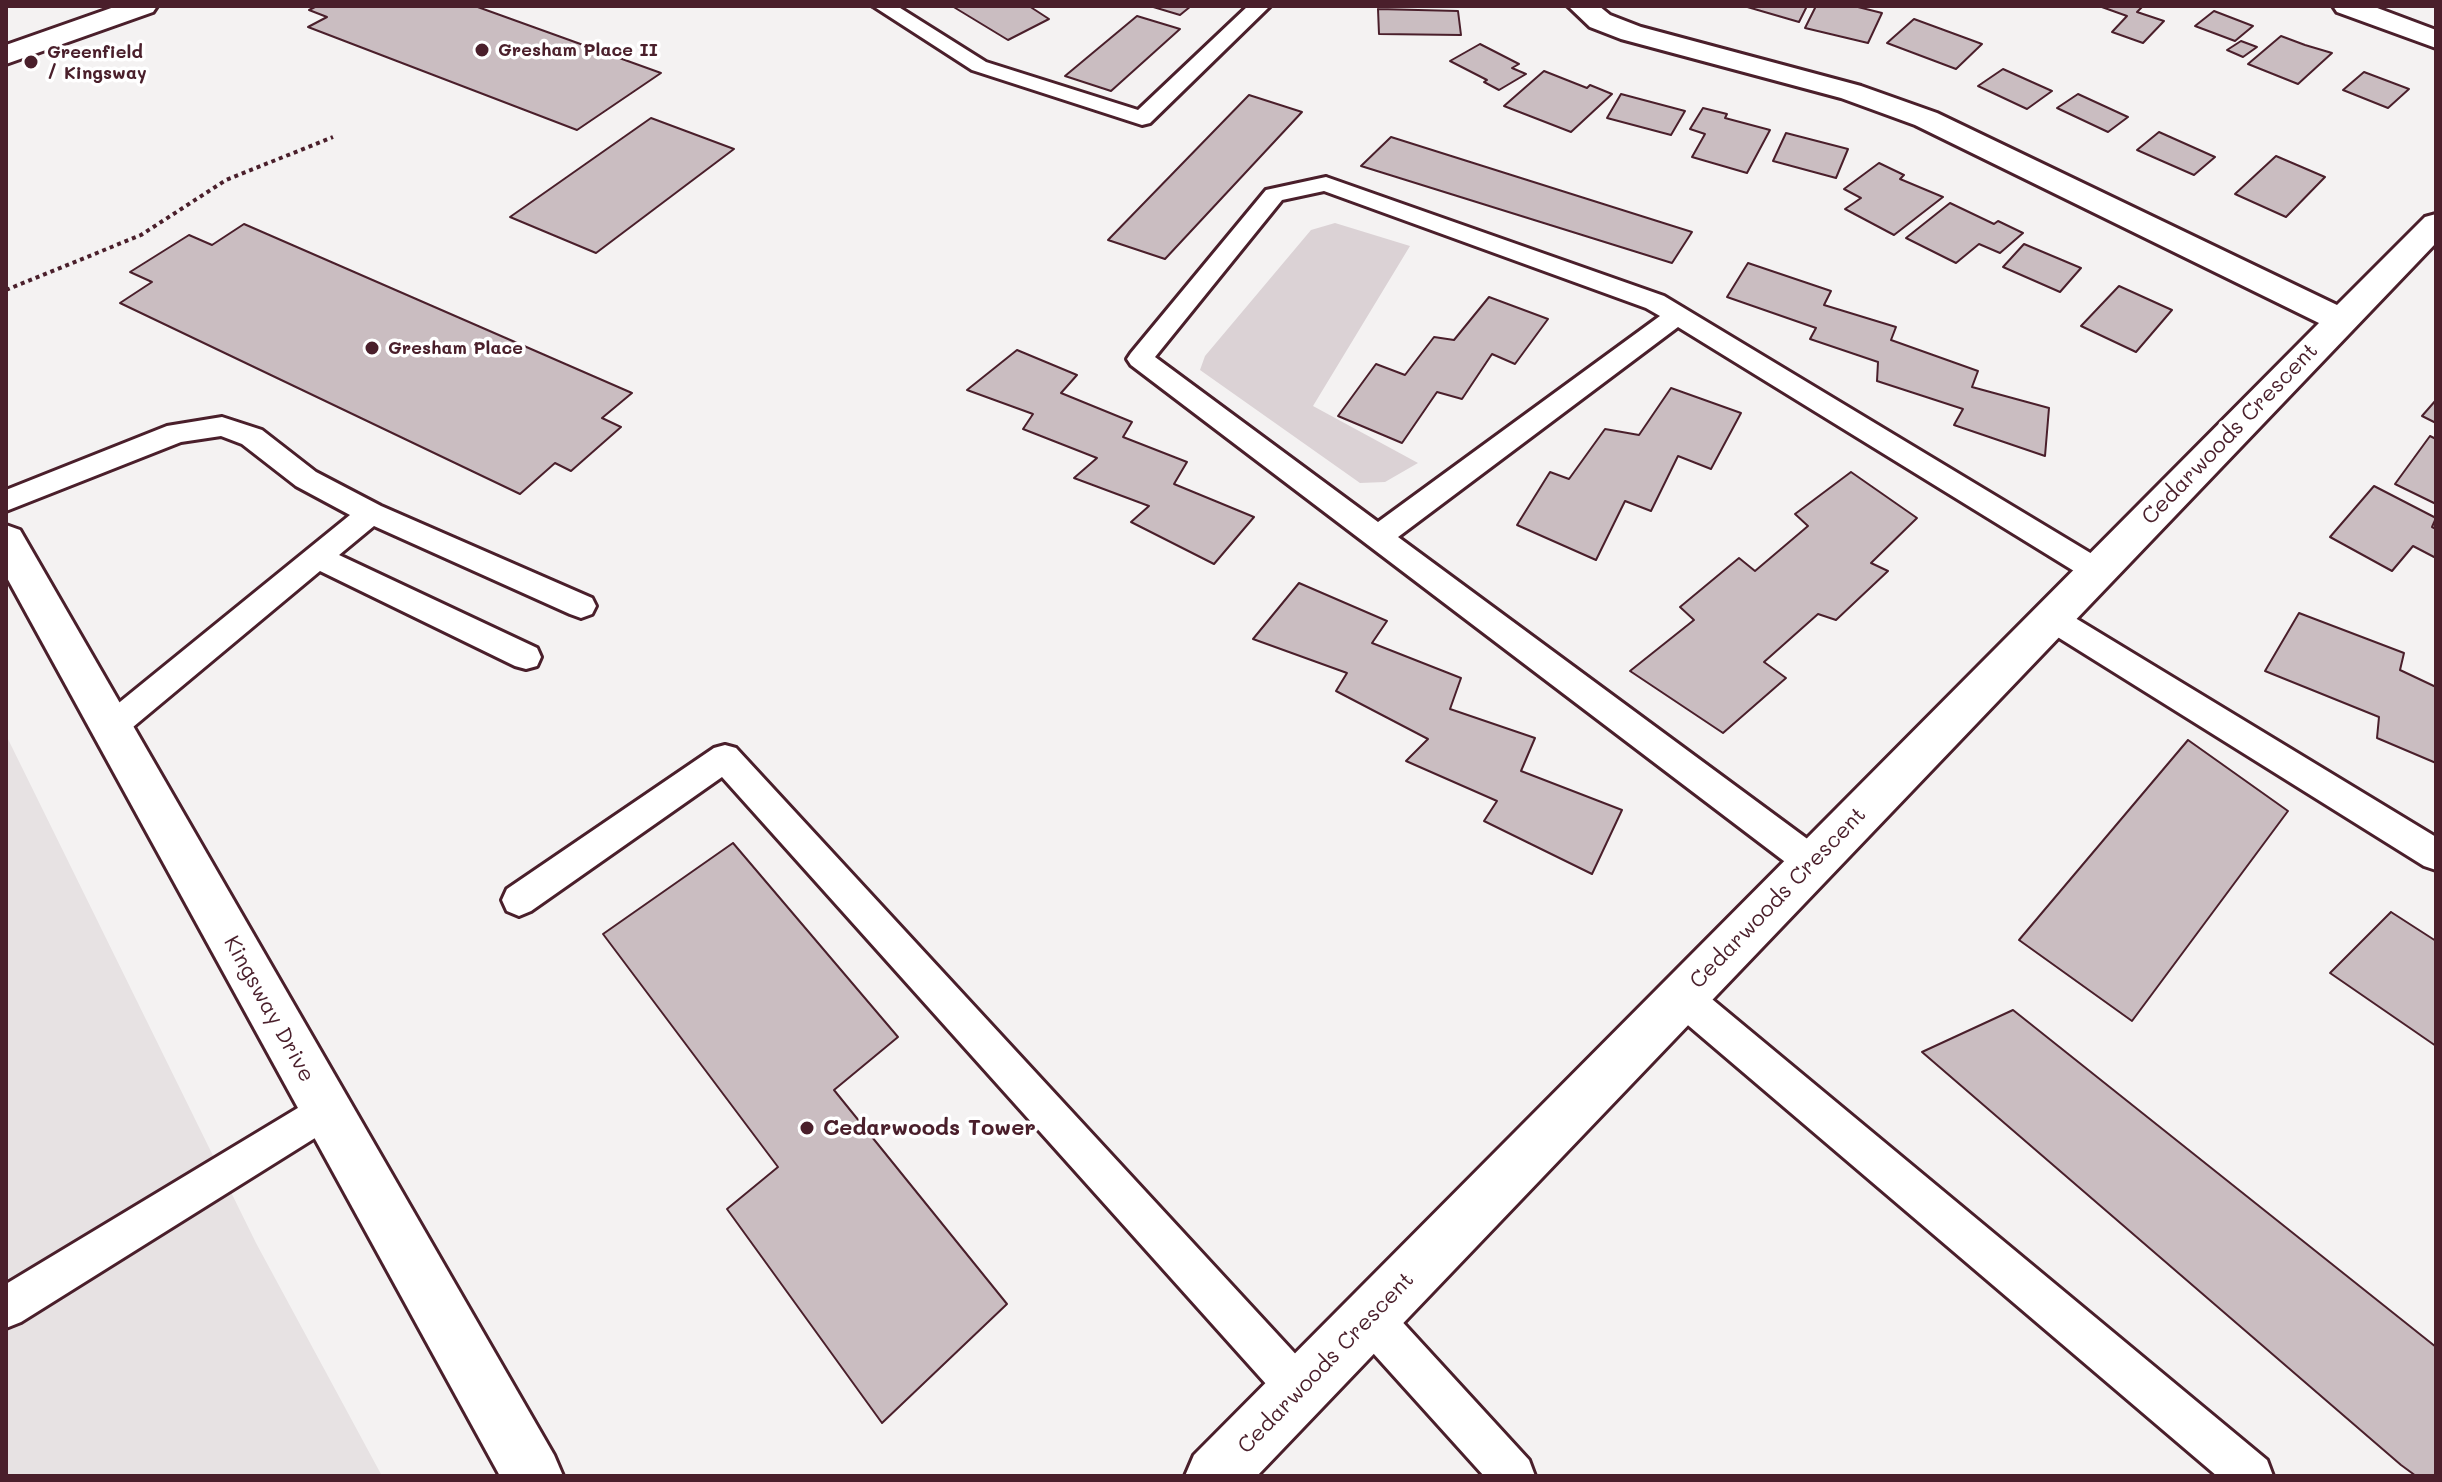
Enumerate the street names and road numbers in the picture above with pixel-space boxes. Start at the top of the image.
street label: Cedarwoods Crescent [2136,338,2324,530]
street label: Cedarwoods Crescent [1684,802,1872,994]
street label: Kingsway Drive [218,931,320,1087]
street label: Cedarwoods Crescent [1232,1267,1420,1459]

